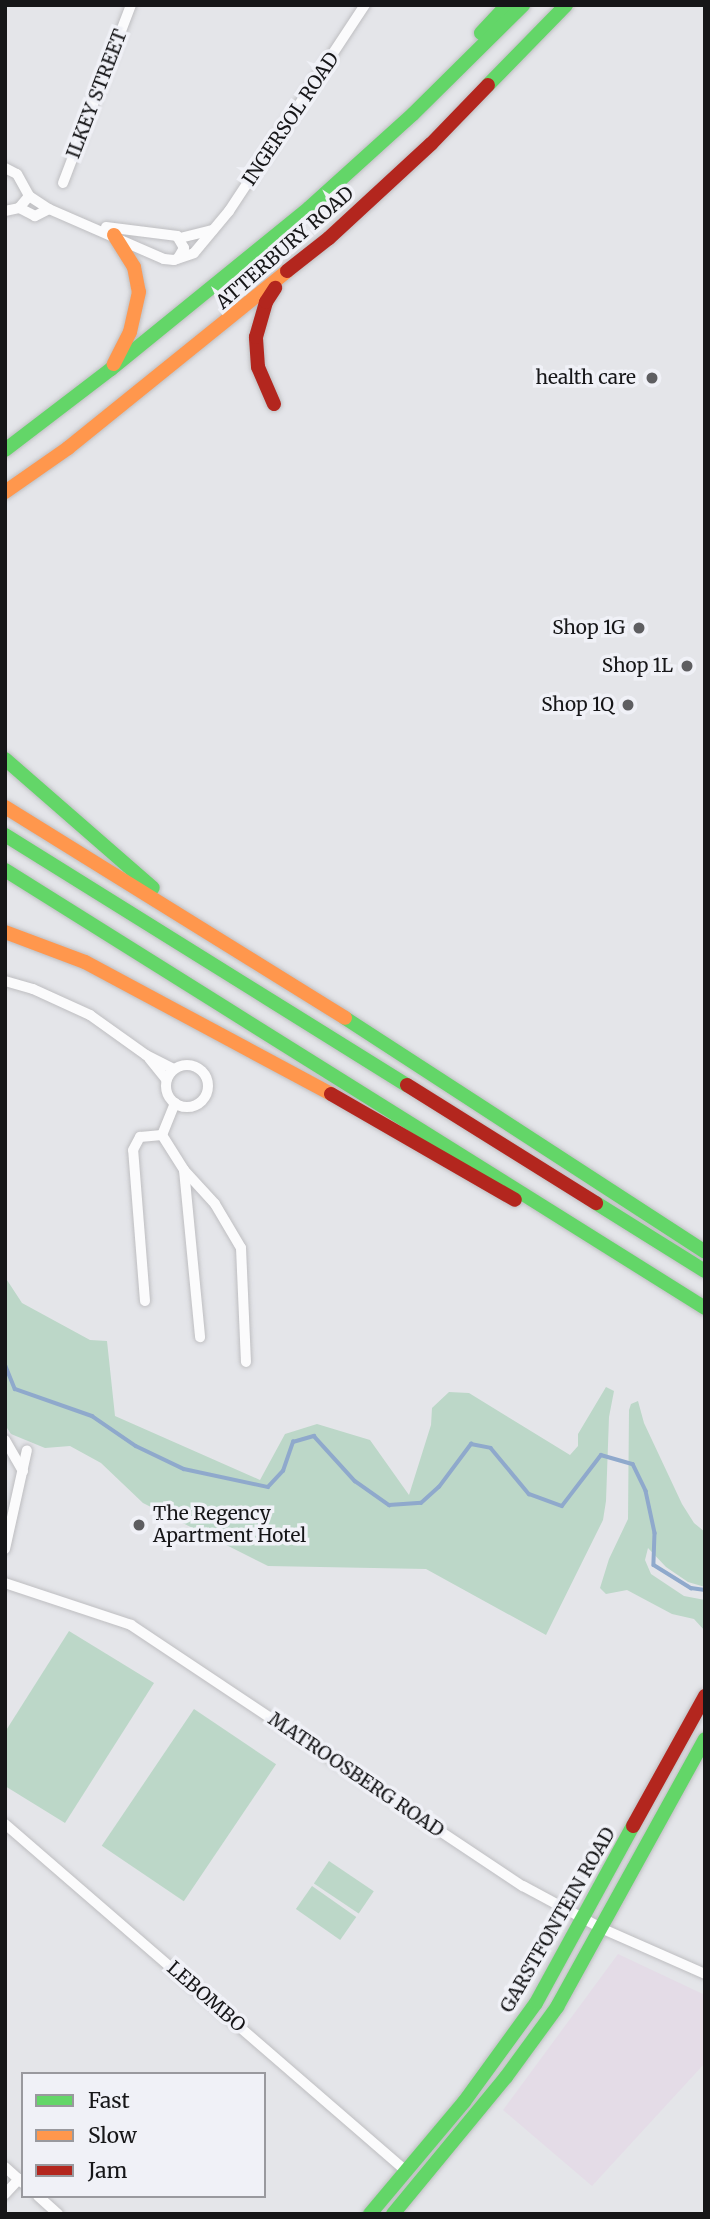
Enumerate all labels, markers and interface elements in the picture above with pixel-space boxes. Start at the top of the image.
street label: ILKEY STREET [62,26,132,162]
street label: INGERSOL ROAD [238,48,344,190]
street label: ATTERBURY ROAD [211,182,359,314]
place label: health care [535,367,636,389]
marker: health care [642,368,662,388]
place label: Shop 1G [552,617,625,639]
marker: Shop 1G [631,620,647,636]
place label: Shop 1L [602,655,673,677]
marker: Shop 1L [679,658,695,674]
place label: Shop 1Q [541,694,614,716]
marker: Shop 1Q [620,697,636,713]
place label: The Regency Apartment Hotel [153,1503,306,1547]
marker: The Regency Apartment Hotel [131,1517,147,1533]
street label: MATROOSBERG ROAD [264,1708,448,1842]
street label: GARSTFONTEIN ROAD [496,1823,620,2017]
street label: LEBOMBO [162,1957,250,2037]
legend [21,2072,266,2198]
text: Fast [88,2087,130,2114]
text: Slow [88,2122,137,2149]
text: Jam [88,2157,127,2184]

